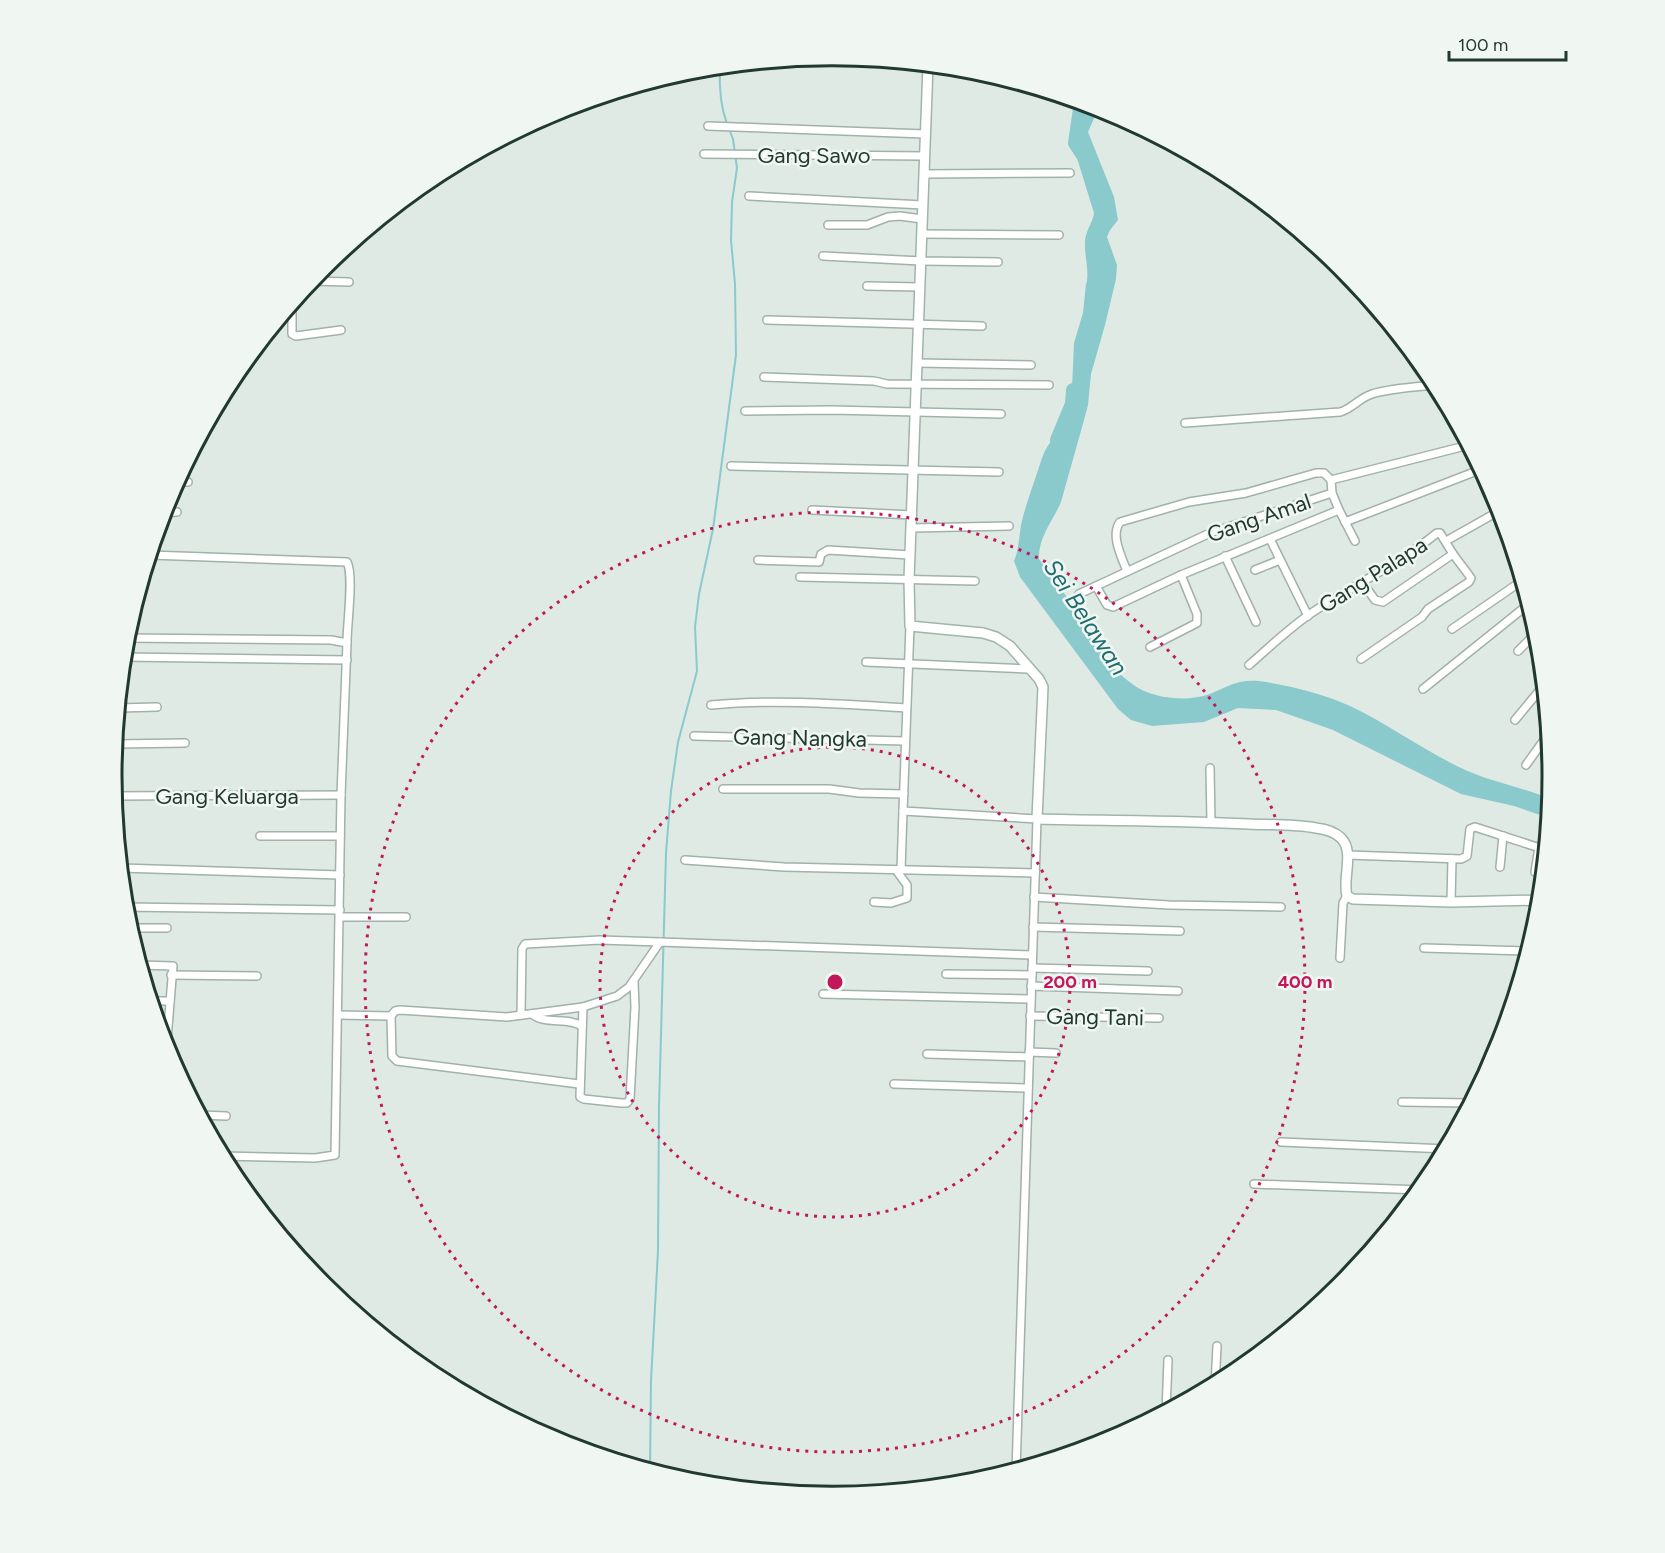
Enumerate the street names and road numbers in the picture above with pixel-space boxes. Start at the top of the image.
street label: Gang Sawo [758,142,870,169]
street label: Gang Amal [1203,488,1315,548]
street label: Gang Palapa [1314,531,1432,619]
street label: Gang Nangka [733,723,867,753]
street label: Gang Keluarga [155,783,299,810]
street label: Gang Tani [1046,1003,1144,1031]

